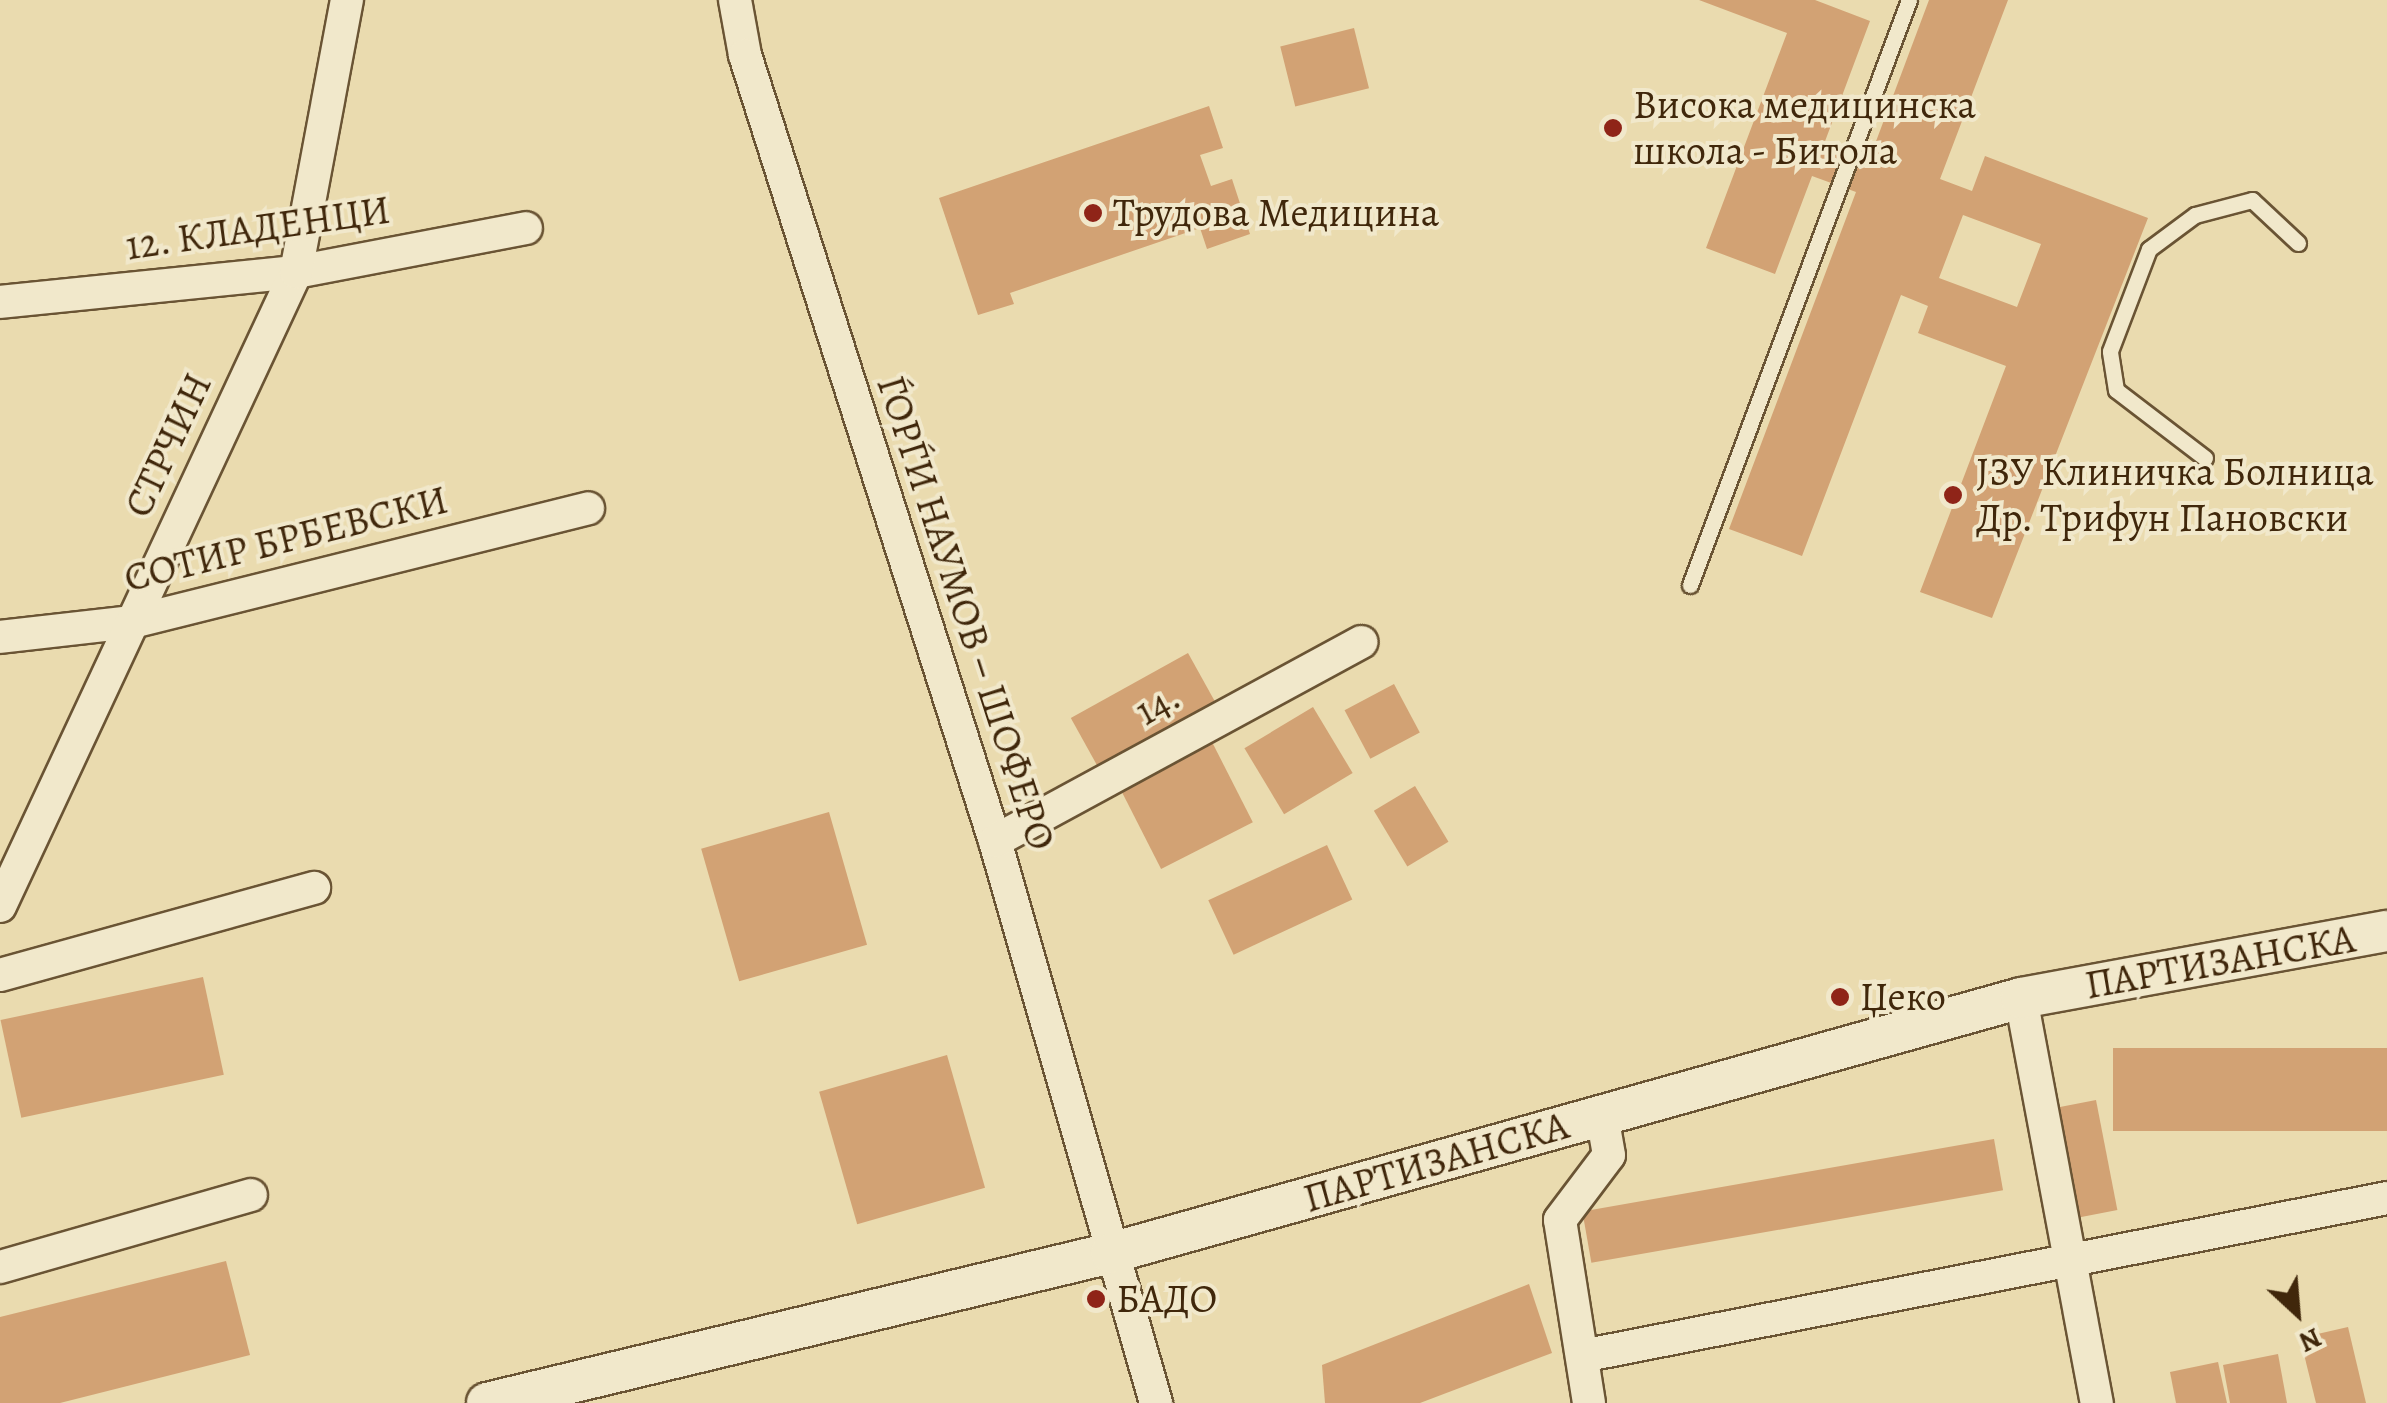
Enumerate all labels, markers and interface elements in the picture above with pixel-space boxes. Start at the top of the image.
place label: Висока медицинска школа - Битола [1633,81,1976,175]
marker: Висока медицинска школа - Битола [1602,117,1624,139]
street label: 12. КЛАДЕНЦИ [122,186,394,270]
place label: Трудова Медицина [1113,189,1439,237]
marker: Трудова Медицина [1082,202,1104,224]
street label: СТРЧИН [114,365,222,525]
street label: ЃОРЃИ НАУМОВ – ШОФЕРО [866,369,1066,857]
place label: ЈЗУ Клиничка Болница Др. Трифун Пановски [1976,448,2374,542]
street label: СОТИР БРБЕВСКИ [119,476,453,602]
marker: ЈЗУ Клиничка Болница Др. Трифун Пановски [1940,482,1966,508]
street label: 14. [1127,672,1189,736]
street label: ПАРТИЗАНСКА [2081,915,2359,1009]
place label: Џеко [1860,973,1946,1021]
marker: Џеко [1829,986,1851,1008]
street label: ПАРТИЗАНСКА [1298,1101,1574,1223]
north arrow [2247,1263,2347,1363]
place label: БАДО [1116,1275,1217,1323]
marker: БАДО [1085,1288,1107,1310]
text: N [2293,1318,2328,1362]

